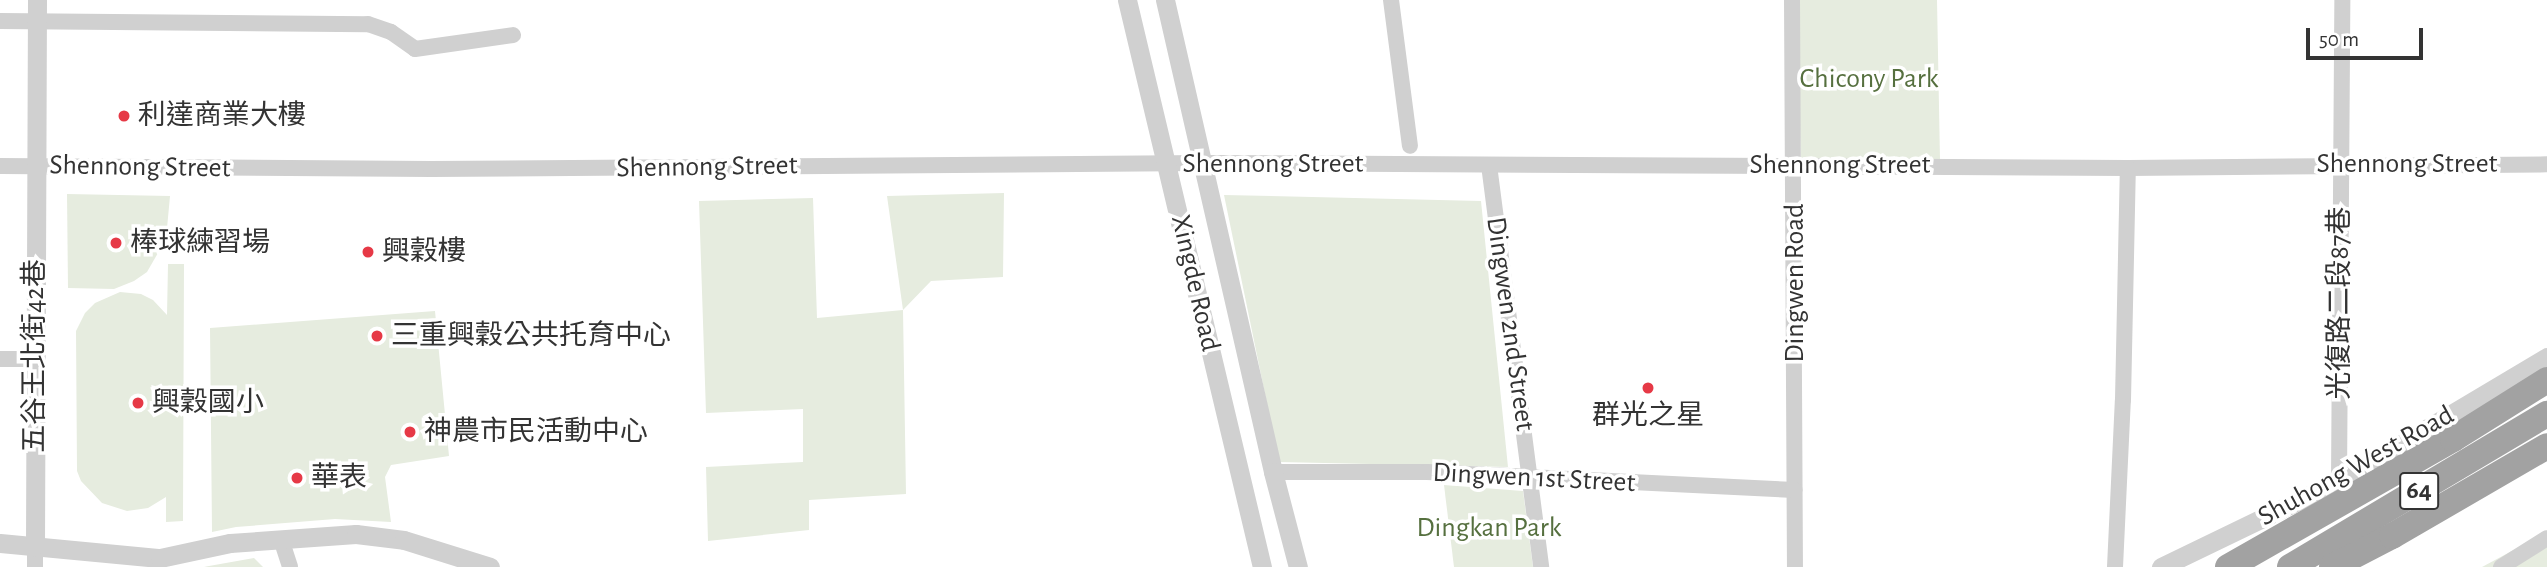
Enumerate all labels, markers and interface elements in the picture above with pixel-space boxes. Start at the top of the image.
scale bar [2309,14,2426,58]
text: 50 m [2319,29,2359,50]
park label: Chicony Park [1800,62,1938,96]
place label: 利達商業大樓 [138,99,306,133]
marker: 利達商業大樓 [116,108,132,124]
street label: Shennong Street [1182,147,1364,181]
street label: Shennong Street [2316,147,2498,181]
street label: Shennong Street [1749,148,1931,182]
street label: Shennong Street [49,149,231,185]
street label: Shennong Street [616,149,798,185]
street label: Dingwen Road [1778,203,1812,363]
street label: 光復路二段87巷 [2323,207,2357,399]
street label: Xingde Road [1163,211,1227,355]
street label: Dingwen 2nd Street [1478,215,1542,433]
place label: 棒球練習場 [130,226,270,260]
marker: 棒球練習場 [108,235,124,251]
place label: 興穀樓 [382,235,466,269]
marker: 興穀樓 [360,244,376,260]
street label: 五谷王北街42巷 [18,259,52,453]
place label: 三重興穀公共托育中心 [391,319,671,353]
marker: 三重興穀公共托育中心 [369,328,385,344]
marker: 群光之星 [1640,380,1656,396]
place label: 興穀國小 [152,386,264,420]
marker: 興穀國小 [130,395,146,411]
street label: Shuhong West Road [2252,398,2460,534]
place label: 群光之星 [1592,399,1704,433]
place label: 神農市民活動中心 [424,415,648,449]
marker: 神農市民活動中心 [402,424,418,440]
street label: Dingwen 1st Street [1432,456,1636,500]
place label: 華表 [311,461,367,495]
road number: 64 [2398,468,2440,513]
marker: 華表 [289,470,305,486]
park label: Dingkan Park [1416,511,1562,545]

